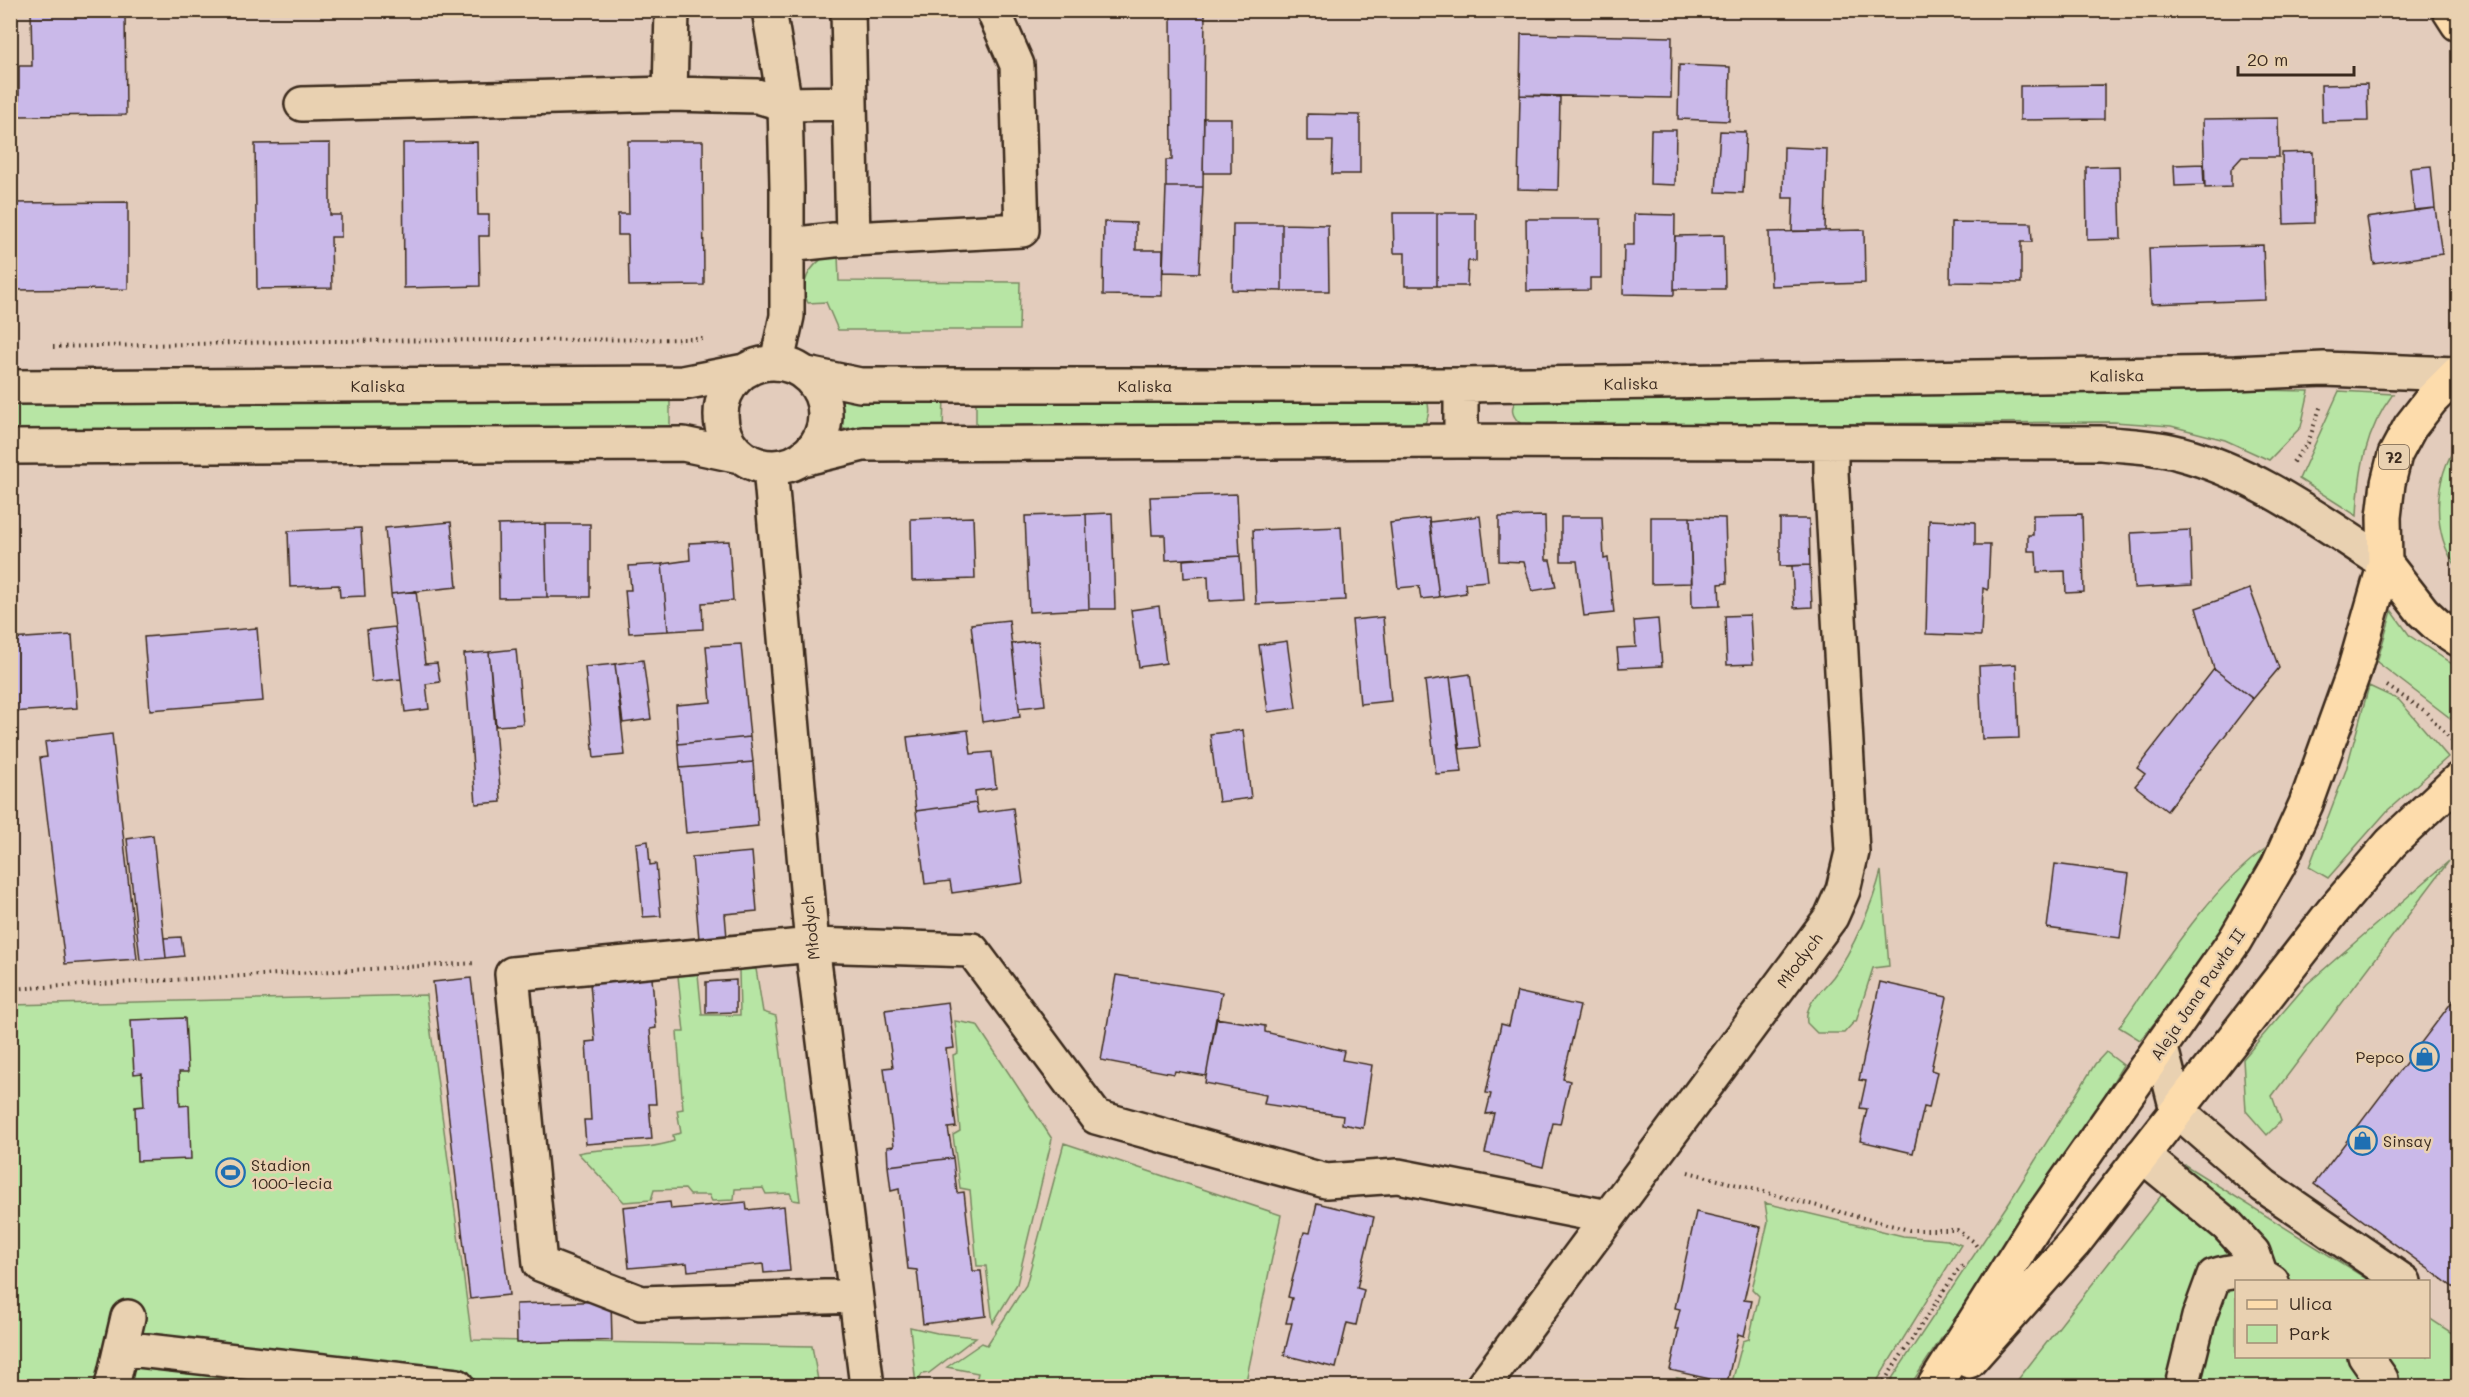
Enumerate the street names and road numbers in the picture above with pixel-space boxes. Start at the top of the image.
street label: Kaliska [2089,364,2145,386]
street label: Kaliska [1603,372,1659,394]
street label: Kaliska [351,375,405,396]
street label: Kaliska [1118,375,1172,396]
road number: 72 [2379,445,2409,469]
street label: Młodych [796,895,824,961]
street label: Aleja Jana Pawła II [2145,924,2249,1064]
street label: Młodych [1771,928,1827,992]

